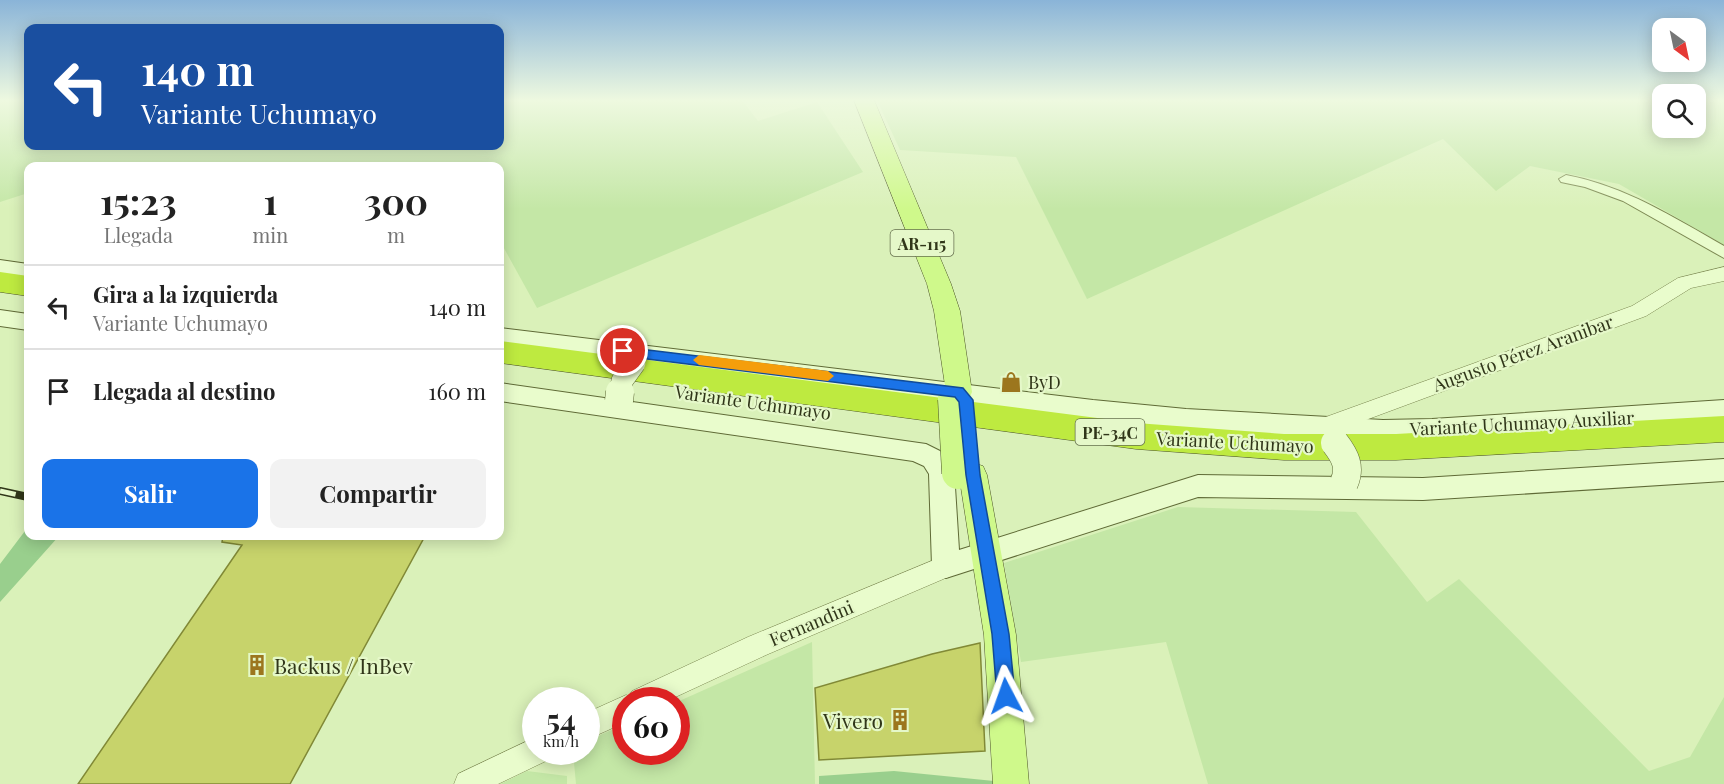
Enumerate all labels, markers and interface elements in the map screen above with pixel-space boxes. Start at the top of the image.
north arrow [1652,18,1706,72]
map controls [1652,18,1706,138]
text: 140 m [141,41,254,97]
icon: left [42,48,120,126]
button: search [1652,84,1706,138]
text: Variante Uchumayo [141,95,377,131]
text: 15:23 [100,176,177,224]
text: 1 [263,176,277,224]
text: 300 [364,176,428,224]
text: Llegada [104,221,173,248]
text: min [253,221,288,248]
text: m [387,221,405,248]
road number: AR-115 [890,230,954,256]
text: Gira a la izquierda [93,279,278,309]
icon: left [42,291,75,324]
text: 140 m [429,292,486,322]
text: Variante Uchumayo [93,309,268,336]
street label: Augusto Pérez Aranibar [1429,309,1616,397]
pin [597,325,648,376]
icon: arrive [606,334,639,367]
shop icon: ByD [999,370,1023,394]
place label: ByD [1028,370,1061,394]
icon: arrive [42,375,75,408]
text: Llegada al destino [93,376,275,406]
text: 160 m [428,376,486,406]
street label: Variante Uchumayo [672,379,833,425]
street label: Variante Uchumayo Auxiliar [1408,405,1635,441]
road number: PE-34C [1076,419,1144,445]
street label: Variante Uchumayo [1155,426,1314,458]
button: Salir [42,459,258,528]
button: Compartir [270,459,486,528]
street label: Fernandini [765,595,857,651]
place label: Backus / InBev [274,651,413,679]
building icon: Backus / InBev [245,653,269,677]
position arrow [974,664,1038,728]
speed limit sign: 60 [612,687,690,765]
text: 54 [546,699,576,739]
place label: Vivero [822,706,883,734]
building icon: Vivero [888,708,912,732]
text: km/h [543,731,579,751]

